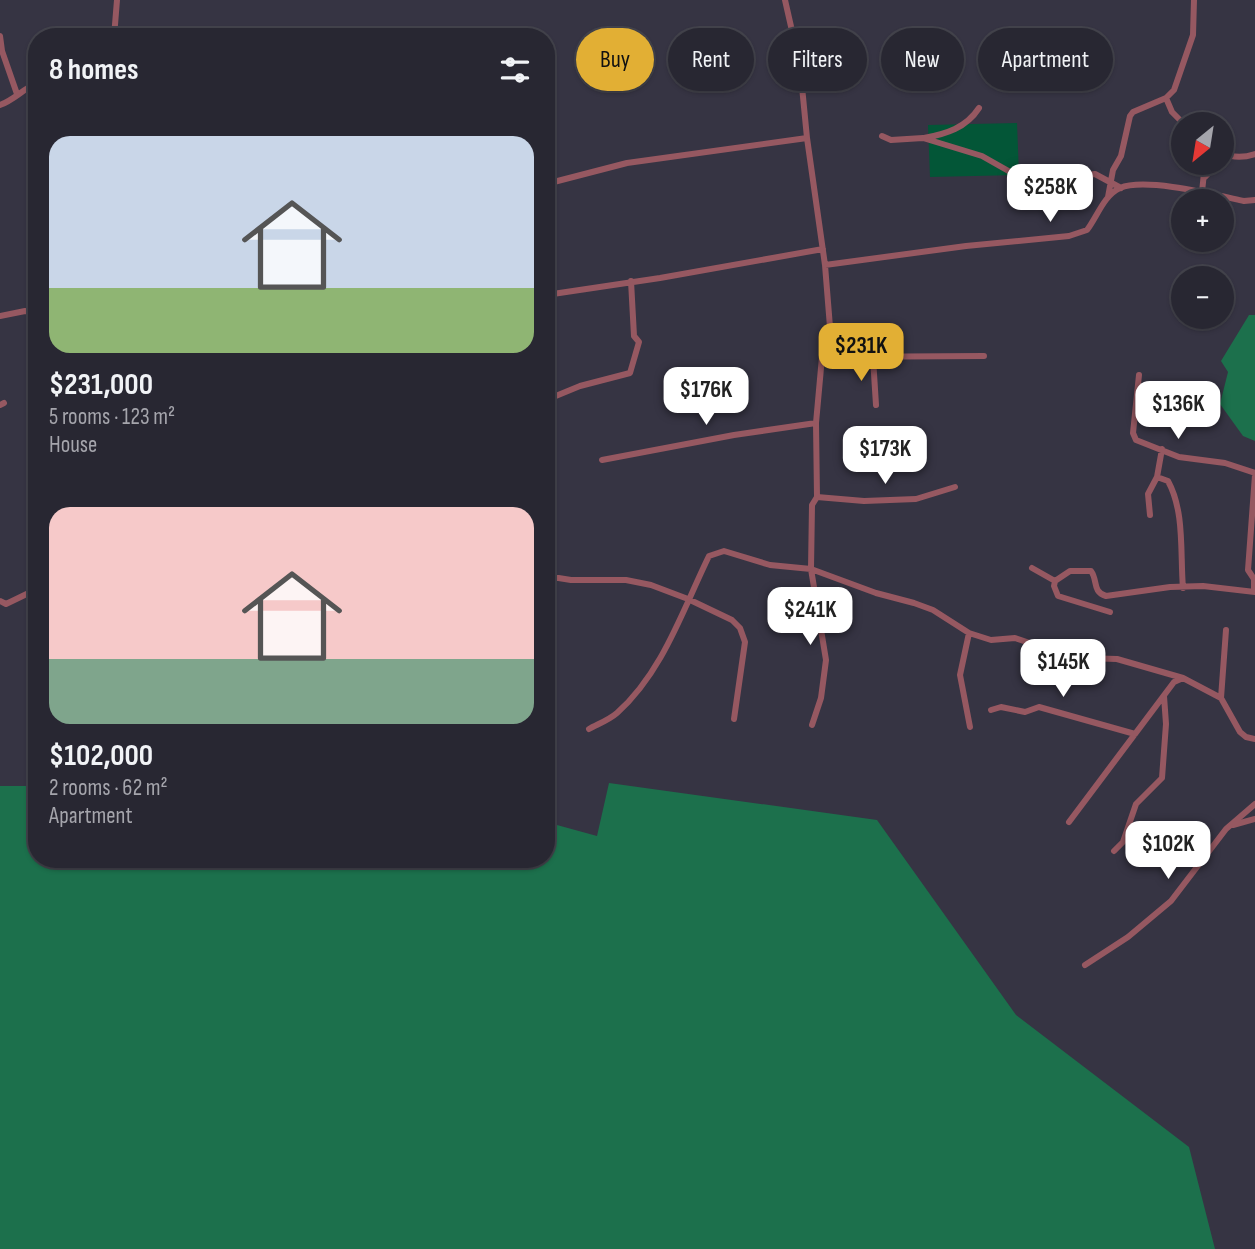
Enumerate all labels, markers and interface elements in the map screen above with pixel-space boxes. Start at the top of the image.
chip: Buy [576,28,654,91]
chip: Rent [668,28,754,91]
chip: Filters [768,28,867,91]
chip: New [881,28,964,91]
chip: Apartment [978,28,1113,91]
icon: filters [496,51,534,89]
text: 8 homes [49,52,138,88]
north arrow [1171,112,1234,175]
map controls [1171,112,1234,329]
pin: $258K [1001,164,1099,224]
text: $258K [1023,173,1077,201]
icon: home [229,182,355,308]
button: + [1171,189,1234,252]
button: − [1171,266,1234,329]
pin: $231K [812,324,910,383]
text: $231K [835,332,887,360]
text: $231,000 [49,367,153,403]
pin: $176K [657,368,755,427]
text: $176K [680,376,732,404]
pin: $136K [1129,382,1227,441]
text: $136K [1151,390,1205,418]
text: 5 rooms · 123 m² [49,403,175,431]
pin: $173K [836,426,934,486]
text: House [49,431,97,459]
text: $173K [859,435,911,463]
icon: home [229,553,355,679]
pin: $241K [761,588,859,647]
text: $241K [783,596,837,624]
pin: $145K [1014,640,1112,699]
text: $145K [1036,648,1090,676]
text: $102,000 [49,738,153,774]
text: 2 rooms · 62 m² [49,774,168,802]
text: Apartment [49,802,133,830]
pin: $102K [1119,822,1217,881]
text: $102K [1141,830,1195,858]

